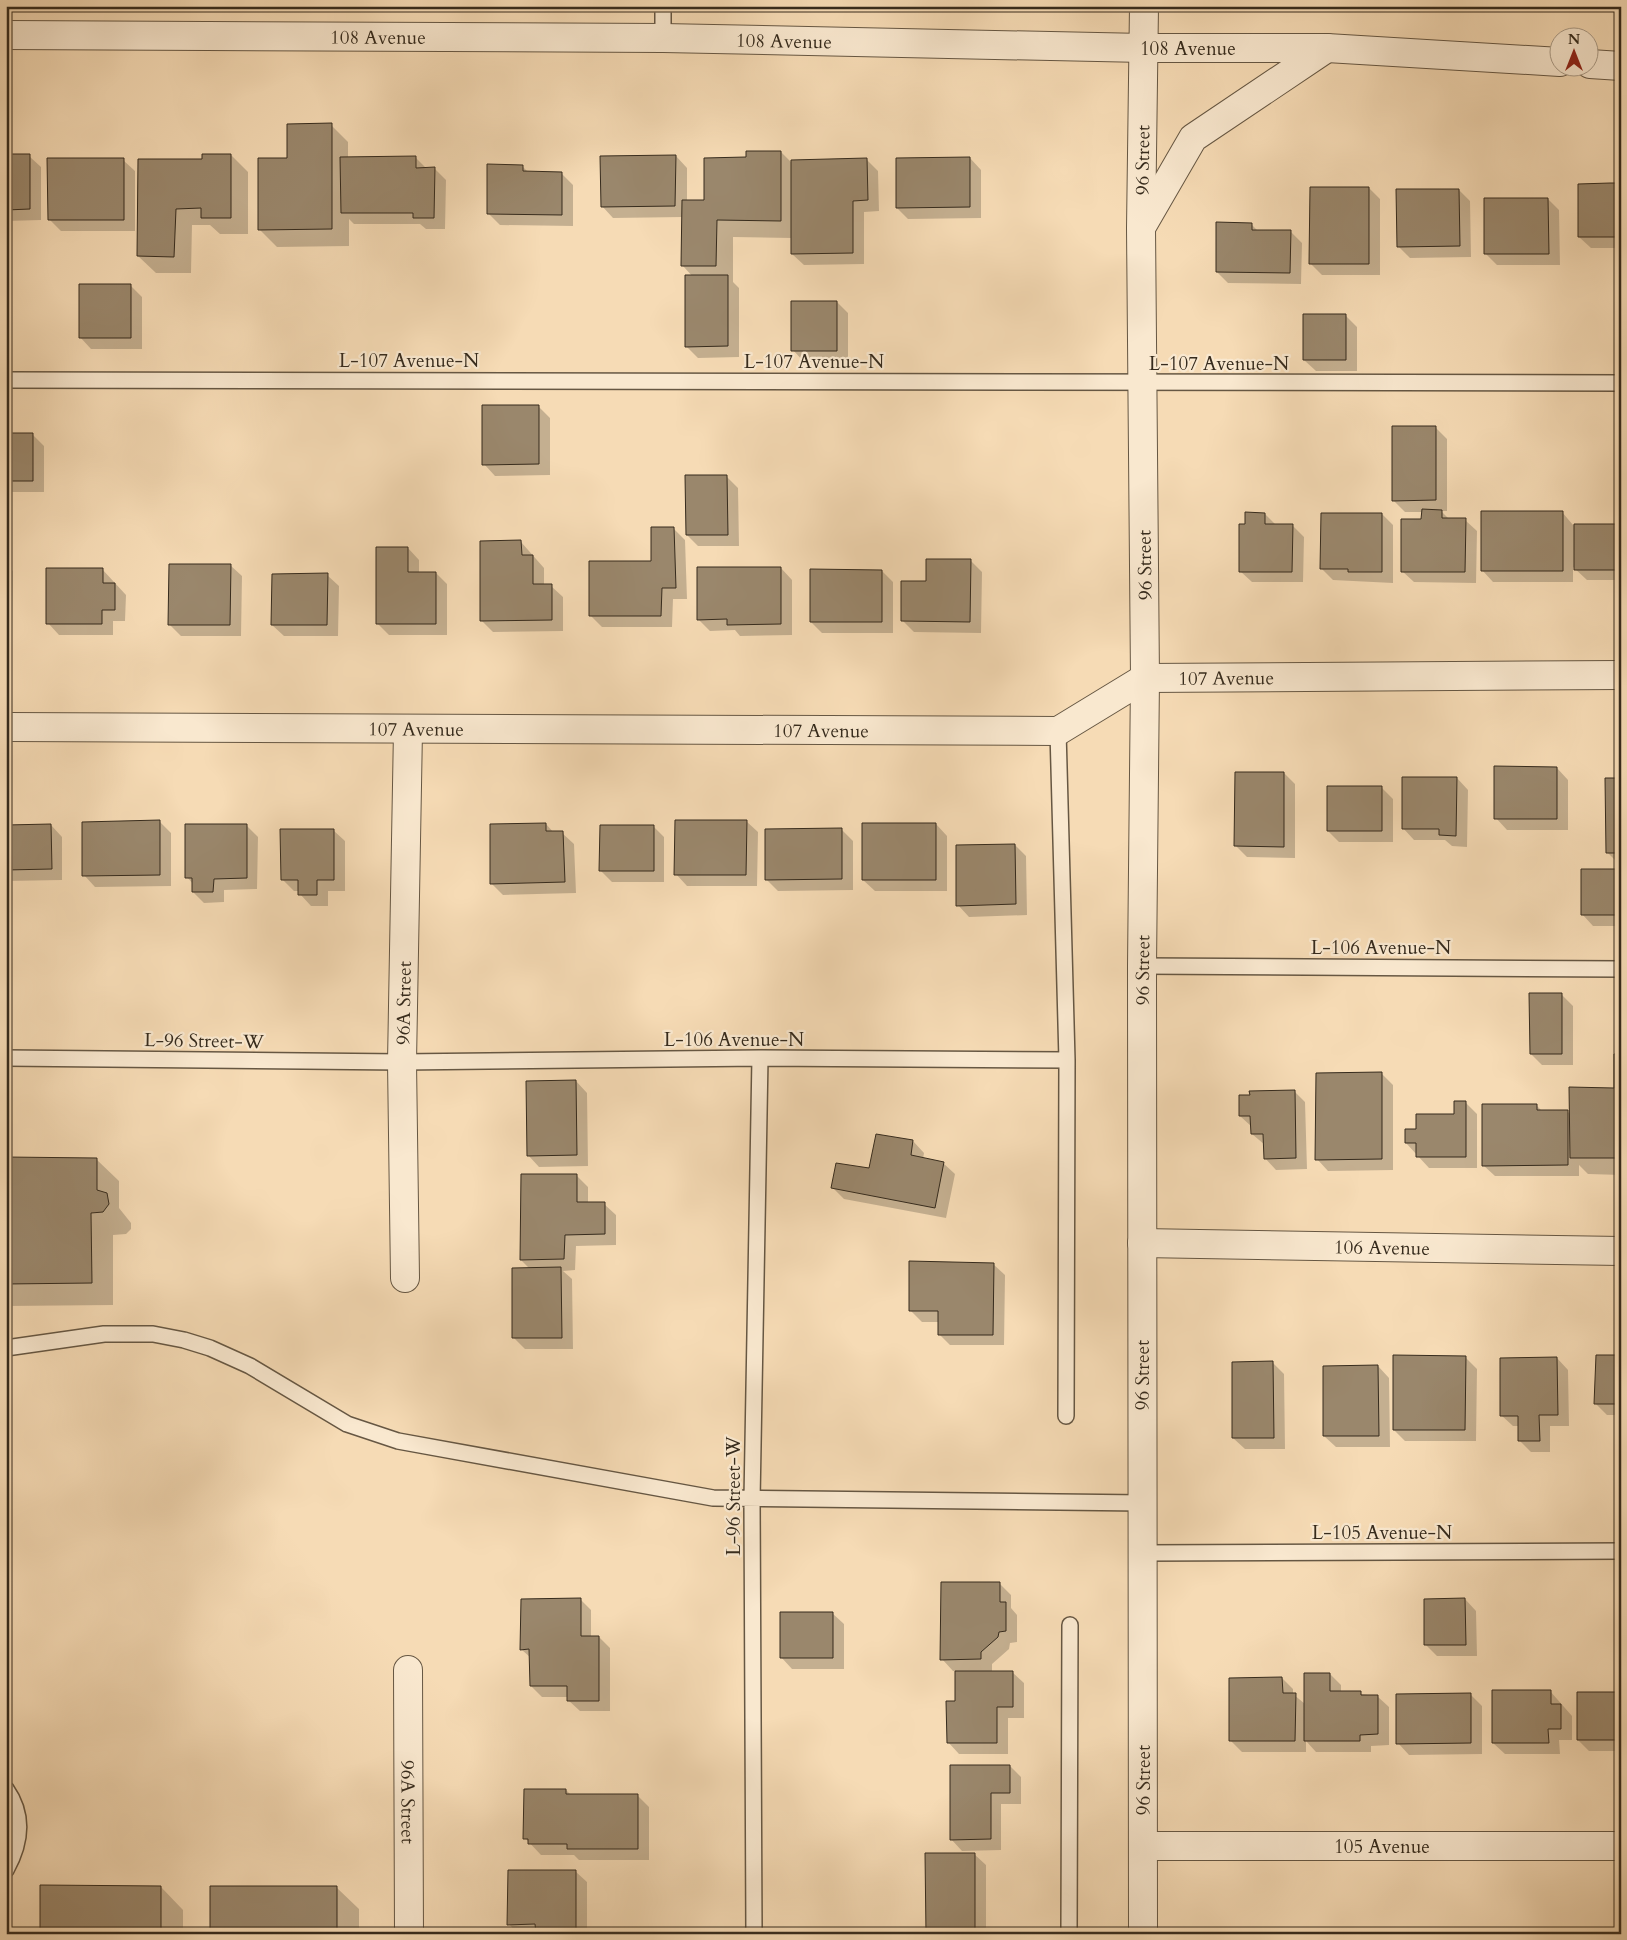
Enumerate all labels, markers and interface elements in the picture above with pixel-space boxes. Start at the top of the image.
street label: 108 Avenue [330,24,426,51]
street label: 108 Avenue [736,28,832,56]
north arrow [1550,28,1600,78]
text: N [1568,30,1580,49]
street label: 108 Avenue [1140,36,1236,62]
street label: 96 Street [1129,125,1156,195]
street label: L-107 Avenue-N [339,348,479,374]
street label: L-107 Avenue-N [744,349,884,375]
street label: L-107 Avenue-N [1149,351,1289,377]
street label: 96 Street [1131,530,1159,600]
street label: 107 Avenue [1178,665,1274,692]
street label: 107 Avenue [368,716,464,743]
street label: 107 Avenue [773,718,869,744]
street label: 96 Street [1130,935,1156,1005]
street label: L-106 Avenue-N [1311,935,1451,961]
street label: 96A Street [390,961,418,1045]
street label: L-96 Street-W [144,1027,264,1055]
street label: L-106 Avenue-N [664,1027,804,1053]
street label: 106 Avenue [1334,1234,1430,1262]
street label: 96 Street [1130,1340,1156,1410]
street label: L-96 Street-W [721,1436,747,1556]
street label: L-105 Avenue-N [1312,1520,1452,1546]
street label: 96 Street [1131,1745,1157,1815]
street label: 96A Street [394,1760,421,1844]
street label: 105 Avenue [1334,1834,1430,1860]

